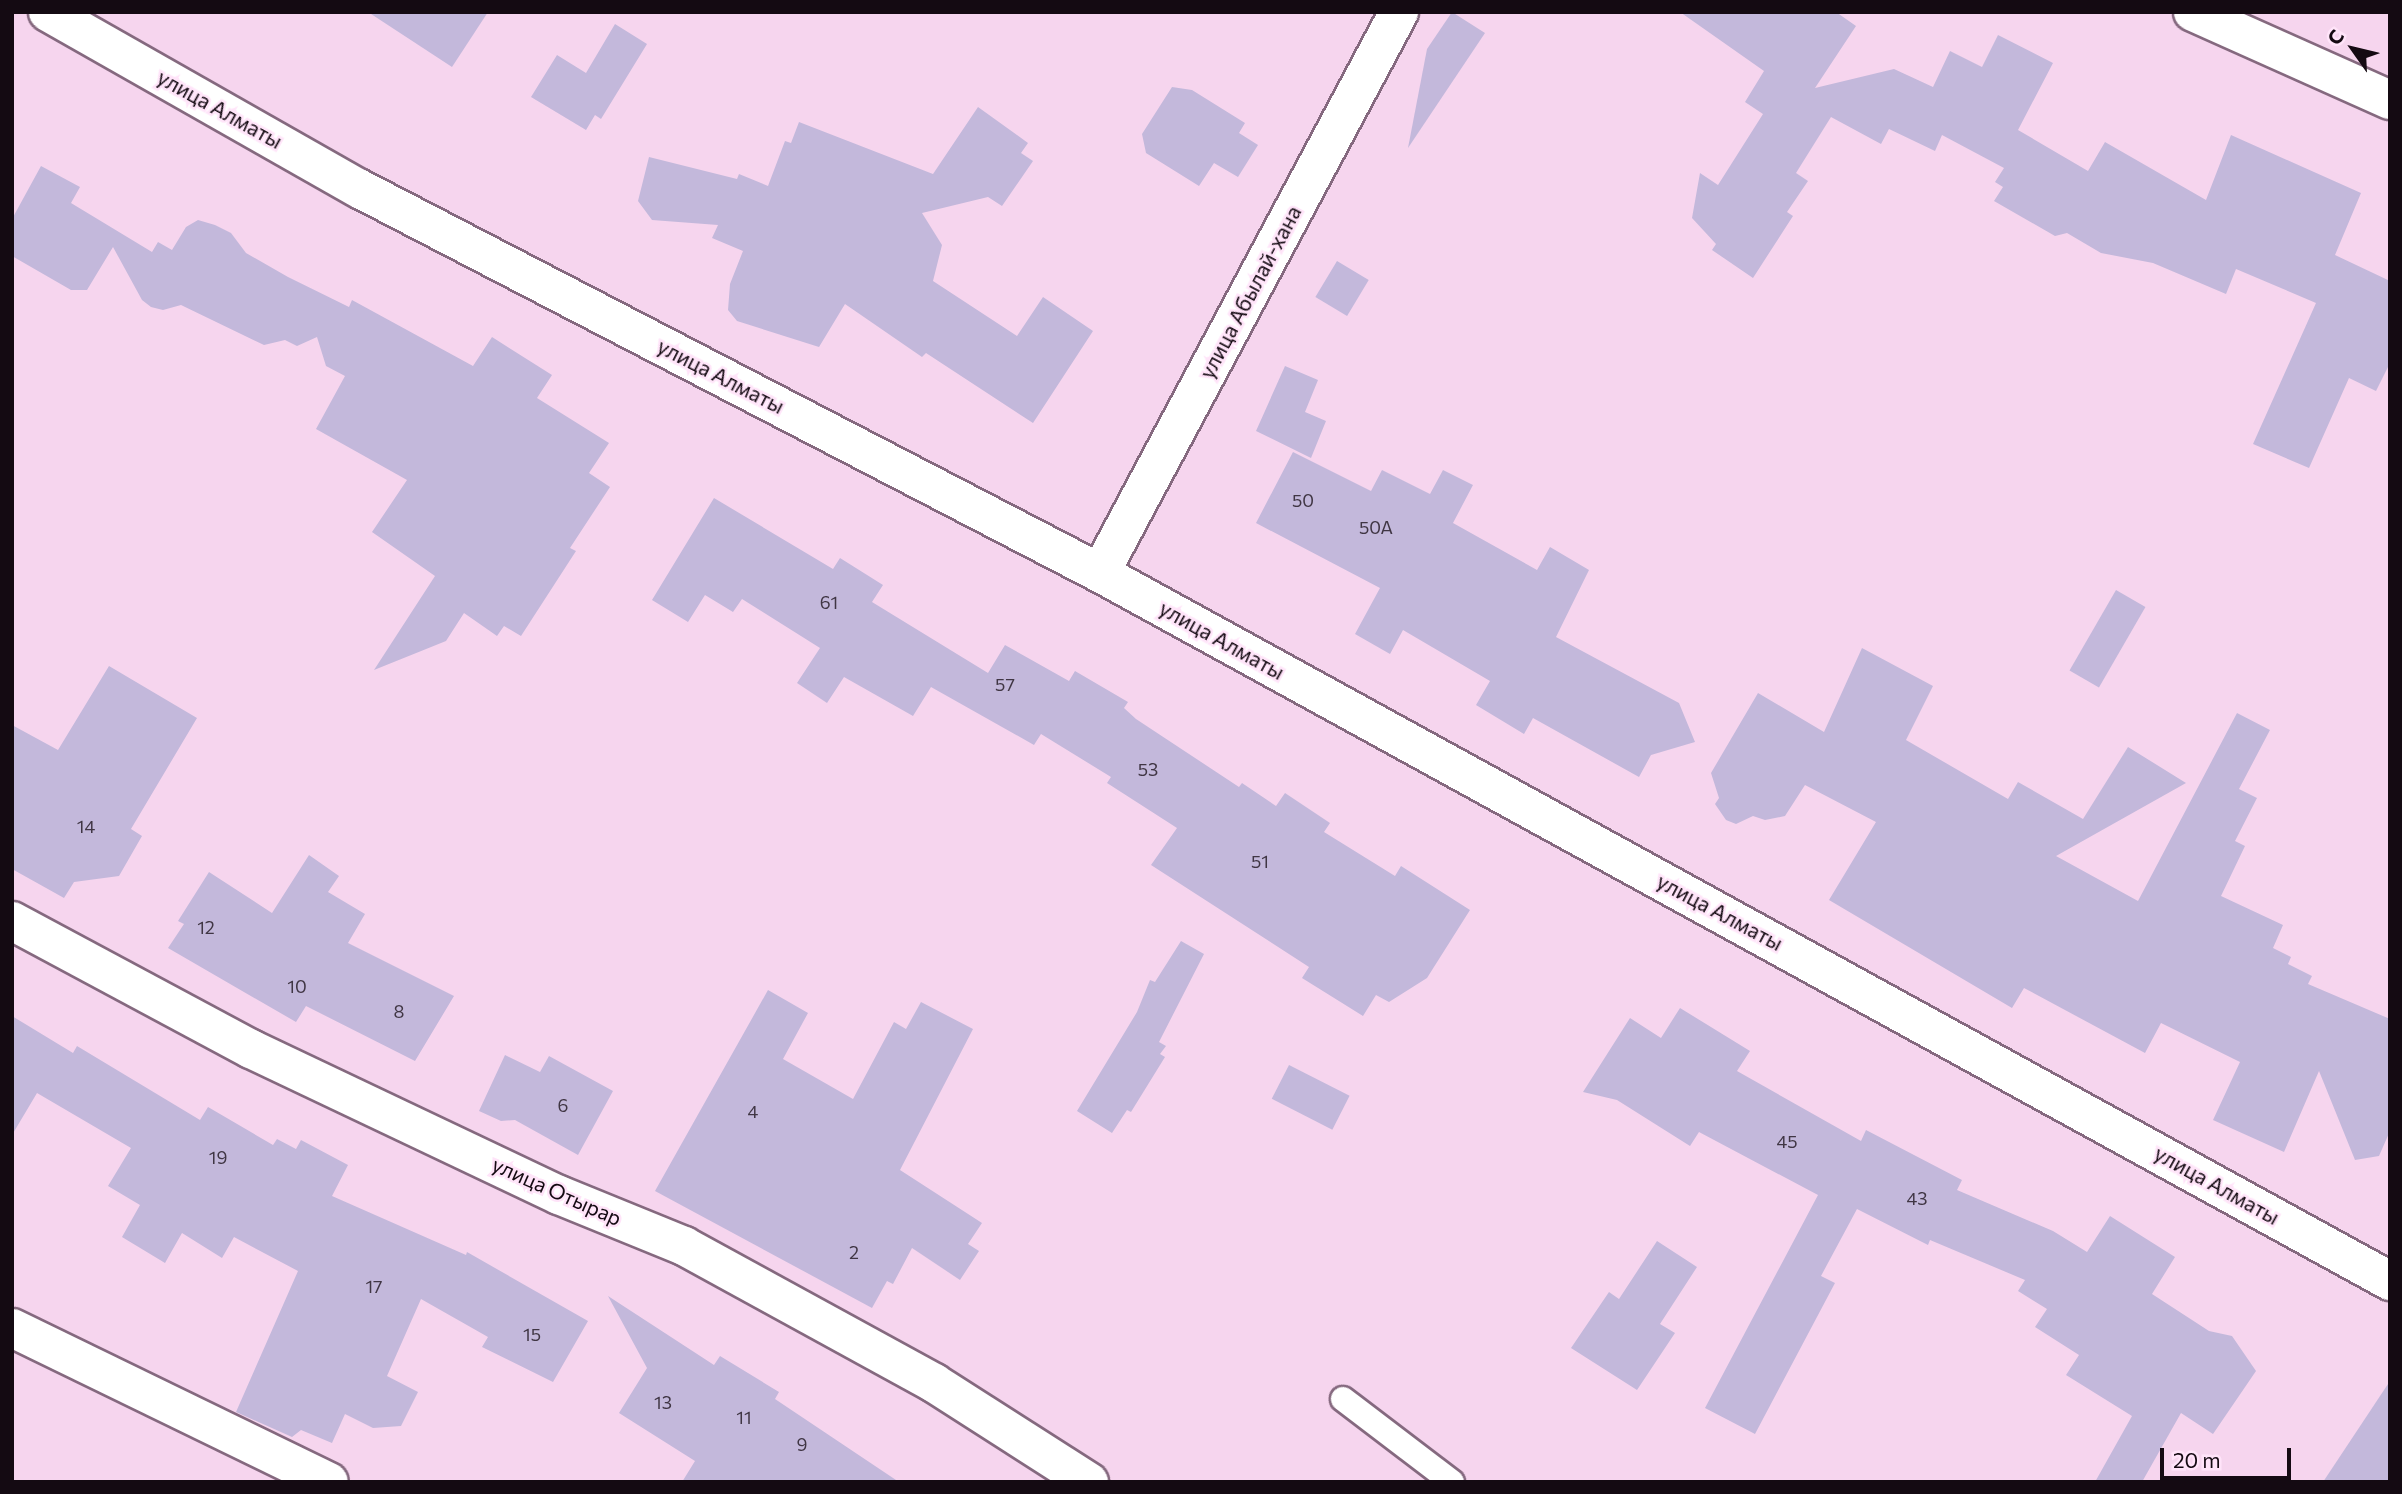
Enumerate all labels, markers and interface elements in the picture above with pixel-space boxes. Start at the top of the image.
north arrow [2318,14,2388,84]
text: С [2322,25,2348,49]
street label: улица Алматы [153,64,287,154]
street label: улица Абылай-хана [1194,201,1306,383]
street label: улица Алматы [653,333,789,419]
house number: 50 [1292,489,1314,511]
house number: 50А [1359,516,1393,538]
house number: 61 [820,591,838,613]
street label: улица Алматы [1155,595,1289,685]
house number: 57 [995,673,1015,695]
house number: 53 [1138,758,1158,780]
house number: 14 [77,815,95,837]
house number: 51 [1251,850,1269,872]
street label: улица Алматы [1653,868,1787,956]
house number: 12 [197,916,215,938]
house number: 10 [287,975,307,997]
house number: 8 [394,1000,404,1022]
house number: 6 [558,1094,568,1116]
house number: 4 [748,1100,758,1122]
house number: 45 [1776,1130,1798,1152]
street label: улица Алматы [2150,1140,2284,1230]
house number: 19 [209,1146,227,1168]
street label: улица Отырар [488,1151,626,1231]
house number: 43 [1906,1187,1928,1209]
house number: 2 [849,1241,859,1263]
house number: 17 [365,1275,383,1297]
house number: 15 [523,1323,541,1345]
house number: 13 [654,1391,672,1413]
house number: 11 [736,1406,752,1428]
house number: 9 [797,1433,807,1455]
scale bar [2164,1434,2295,1478]
text: 20 m [2173,1447,2221,1472]

